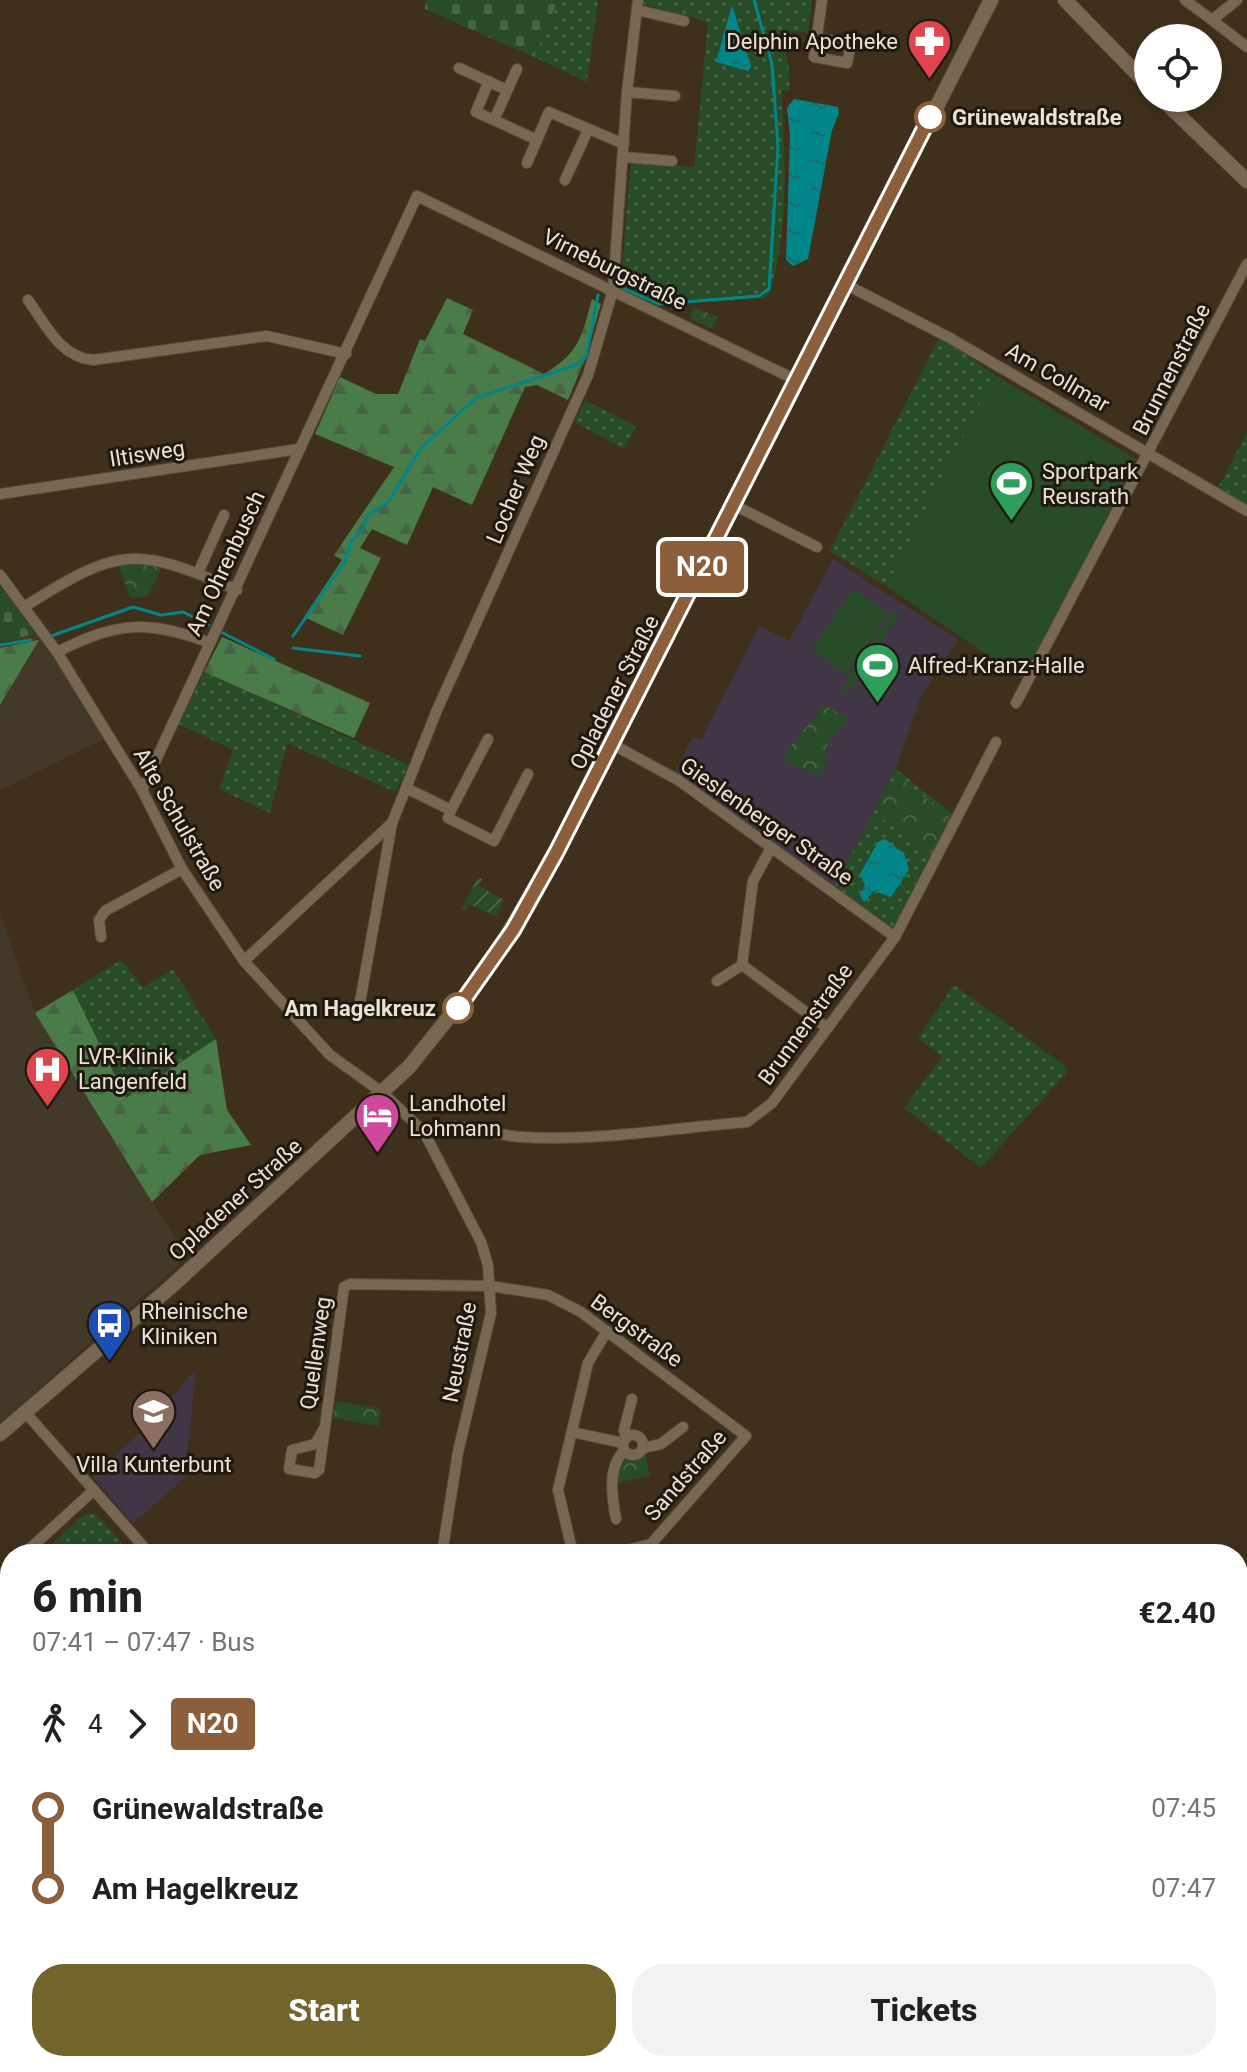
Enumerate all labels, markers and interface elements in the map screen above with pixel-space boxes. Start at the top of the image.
pharmacy icon: Delphin Apotheke [905,17,953,80]
map controls [1134,24,1222,112]
button: locate [1134,24,1222,112]
place label: Delphin Apotheke [726,29,898,54]
marker: Grünewaldstraße [915,102,945,132]
place label: Grünewaldstraße [952,105,1122,130]
street label: Virneburgstraße [539,224,691,315]
street label: Brunnenstraße [1128,300,1215,439]
street label: Am Collmar [1002,338,1114,417]
street label: Locher Weg [481,431,550,547]
street label: Iltisweg [108,435,186,472]
place label: Sportpark Reusrath [1042,459,1139,509]
sports icon: Sportpark Reusrath [987,460,1035,523]
street label: Am Ohrenbusch [181,487,270,640]
line badge: N20 [656,541,748,593]
text: N20 [676,550,728,583]
street label: Opladener Straße [565,611,664,773]
sports icon: Alfred-Kranz-Halle [853,641,901,704]
place label: Alfred-Kranz-Halle [908,653,1085,678]
street label: Alte Schulstraße [129,744,231,895]
street label: Gieslenberger Straße [676,752,858,890]
street label: Brunnenstraße [753,959,858,1090]
marker: Am Hagelkreuz [443,993,473,1023]
place label: Am Hagelkreuz [284,996,436,1021]
place label: LVR-Klinik Langenfeld [78,1044,187,1094]
hospital icon: LVR-Klinik Langenfeld [23,1045,71,1108]
place label: Landhotel Lohmann [409,1091,506,1141]
hotel icon: Landhotel Lohmann [354,1092,402,1155]
street label: Opladener Straße [164,1133,307,1265]
street label: Bergstraße [586,1289,687,1372]
street label: Quellenweg [295,1295,336,1411]
place label: Rheinische Kliniken [141,1299,248,1349]
bus stop icon: Rheinische Kliniken [86,1300,134,1363]
street label: Neustraße [438,1300,481,1404]
school or university icon: Villa Kunterbunt [130,1387,178,1450]
street label: Sandstraße [639,1425,732,1526]
place label: Villa Kunterbunt [76,1452,232,1477]
text: 6 min [32,1571,143,1623]
text: €2.40 [1138,1595,1216,1630]
text: 07:41 – 07:47 · Bus [32,1627,255,1657]
icon: walk [32,1702,76,1746]
icon: forward [115,1702,159,1746]
text: N20 [187,1707,239,1740]
text: 4 [88,1709,103,1739]
text: Grünewaldstraße [92,1791,323,1826]
text: 07:45 [1151,1793,1216,1823]
text: Am Hagelkreuz [92,1871,299,1906]
text: 07:47 [1151,1873,1216,1903]
button: Start [32,1964,616,2056]
button: Tickets [632,1964,1216,2056]

